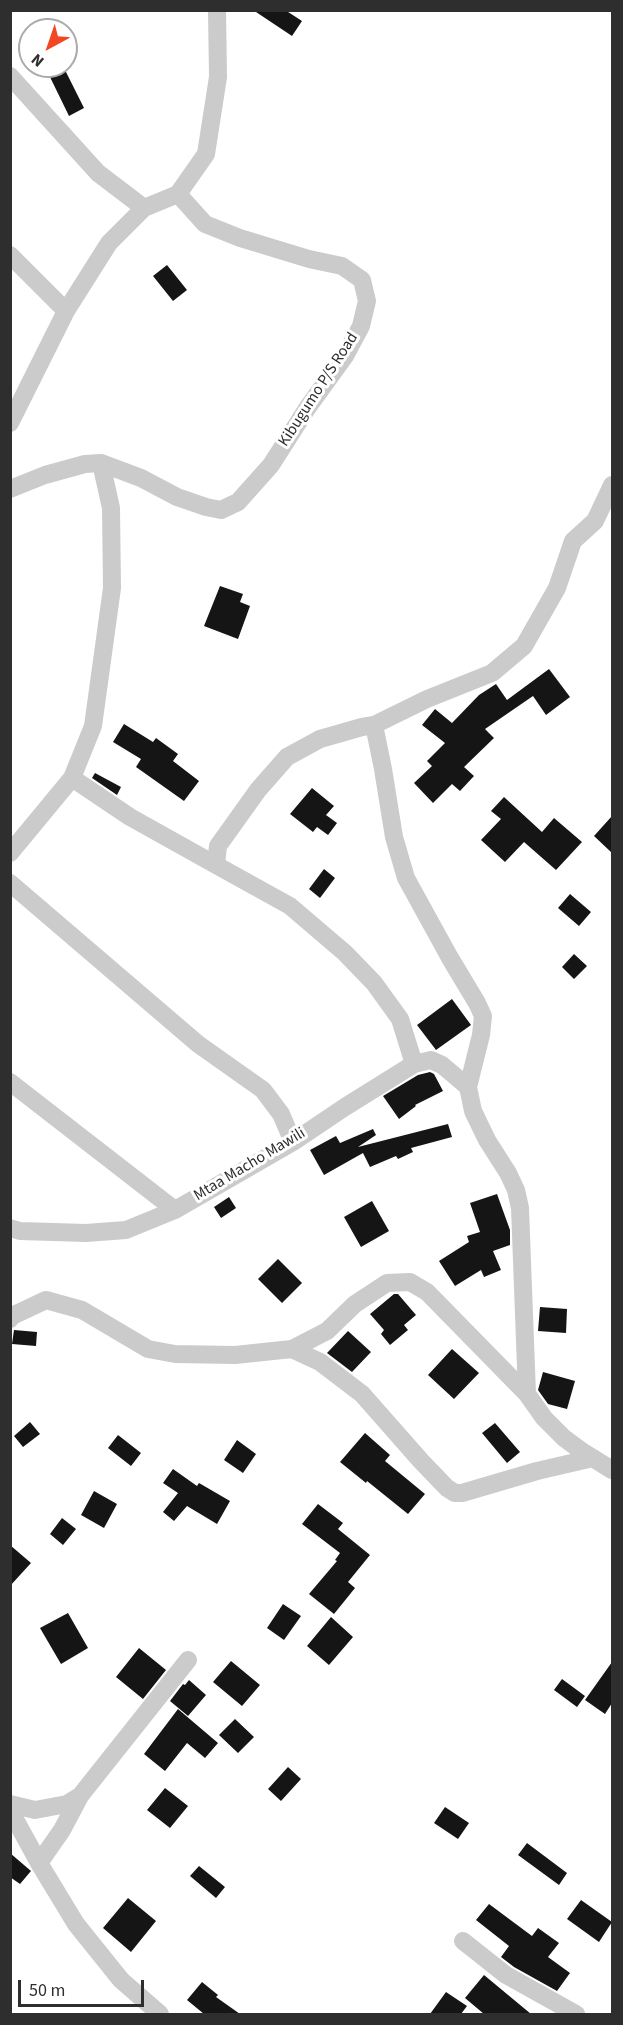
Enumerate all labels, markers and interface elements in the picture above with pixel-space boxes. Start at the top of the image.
north arrow [18,18,78,78]
text: N [27,48,49,72]
street label: Kibugumo P/S Road [275,329,363,451]
street label: Mtaa Macho Mawili [191,1124,309,1206]
scale bar [21,1968,147,2006]
text: 50 m [29,1978,65,2003]

